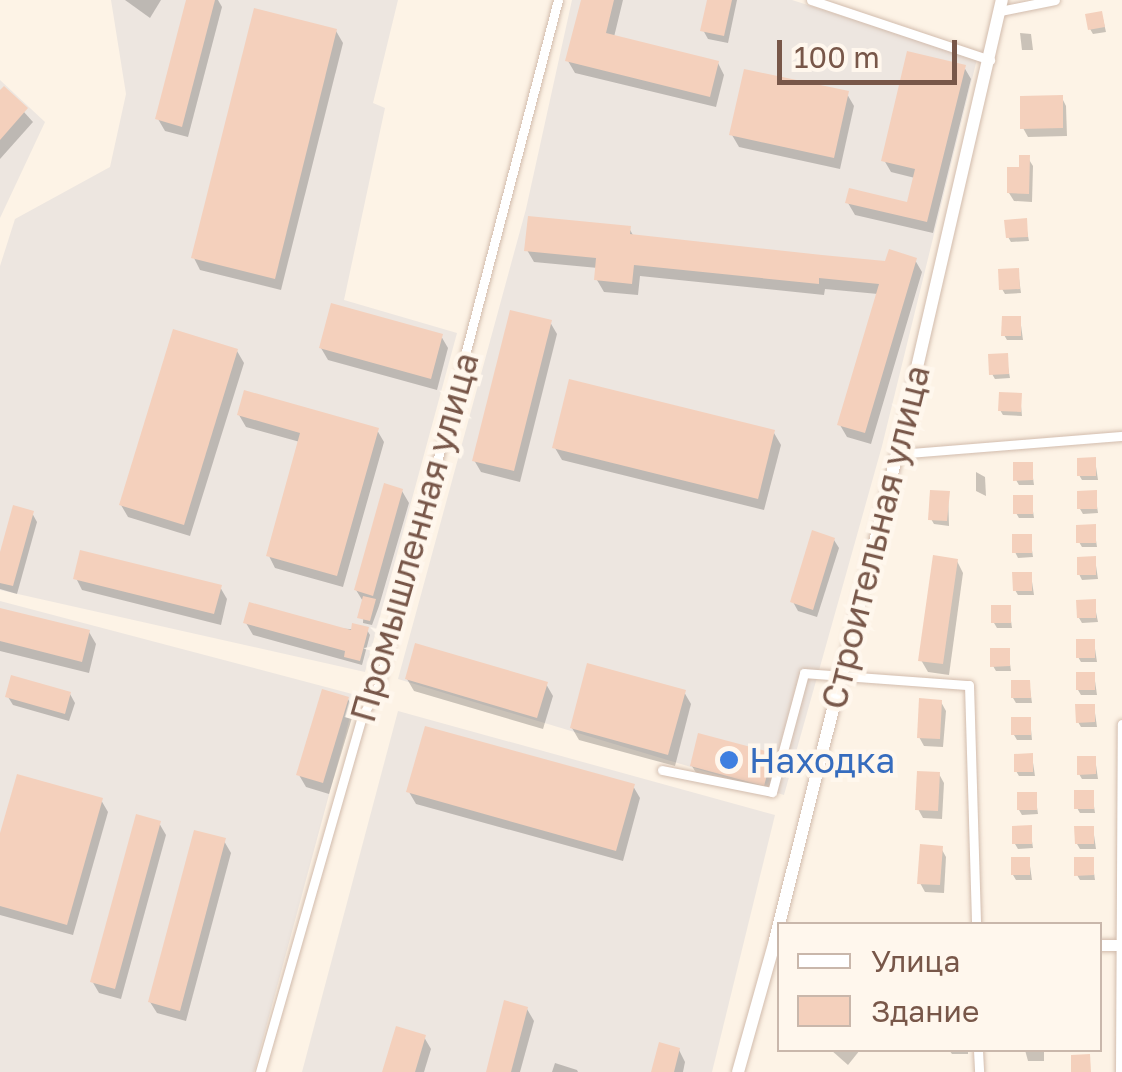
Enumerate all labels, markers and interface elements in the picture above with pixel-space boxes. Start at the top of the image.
scale bar [782,20,962,82]
text: 100 m [794,39,880,75]
street label: Промышленная улица [341,347,487,727]
street label: Строительная улица [812,361,938,713]
place label: Находка [749,739,895,781]
marker: Находка [718,749,740,771]
legend [777,922,1102,1052]
text: Улица [871,943,960,979]
text: Здание [871,993,979,1029]

